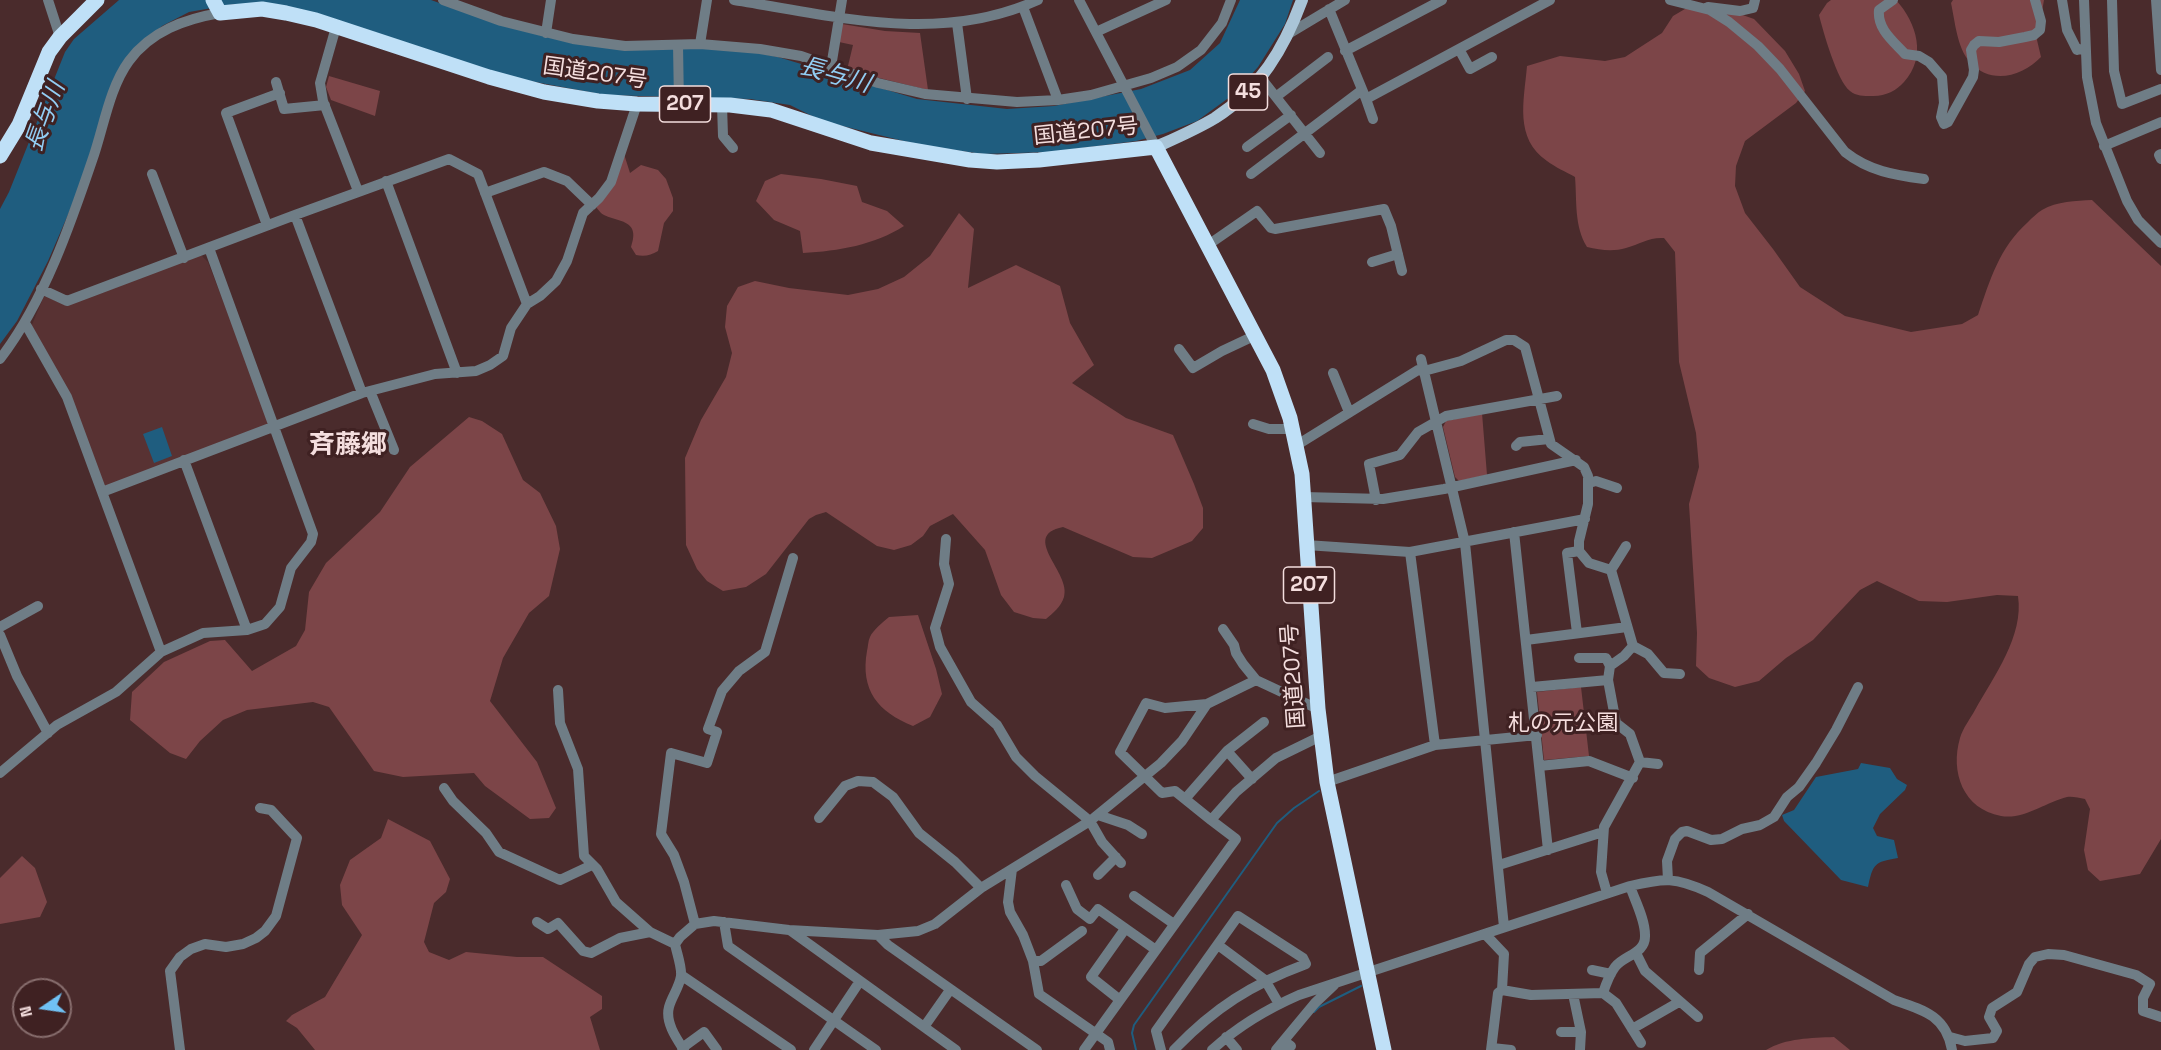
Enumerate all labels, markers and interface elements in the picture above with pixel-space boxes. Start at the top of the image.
water label: 長与川 [796,52,874,100]
street label: 国道207号 [541,54,649,94]
road number: 45 [1228,74,1268,110]
water label: 長与川 [20,78,72,156]
road number: 207 [660,86,710,122]
street label: 国道207号 [1032,113,1140,151]
district label: 斉藤郷 [309,430,387,462]
road number: 207 [1284,567,1334,603]
street label: 国道207号 [1277,623,1311,729]
park label: 札の元公園 [1508,711,1618,737]
north arrow [12,978,72,1038]
text: N [14,1004,37,1019]

